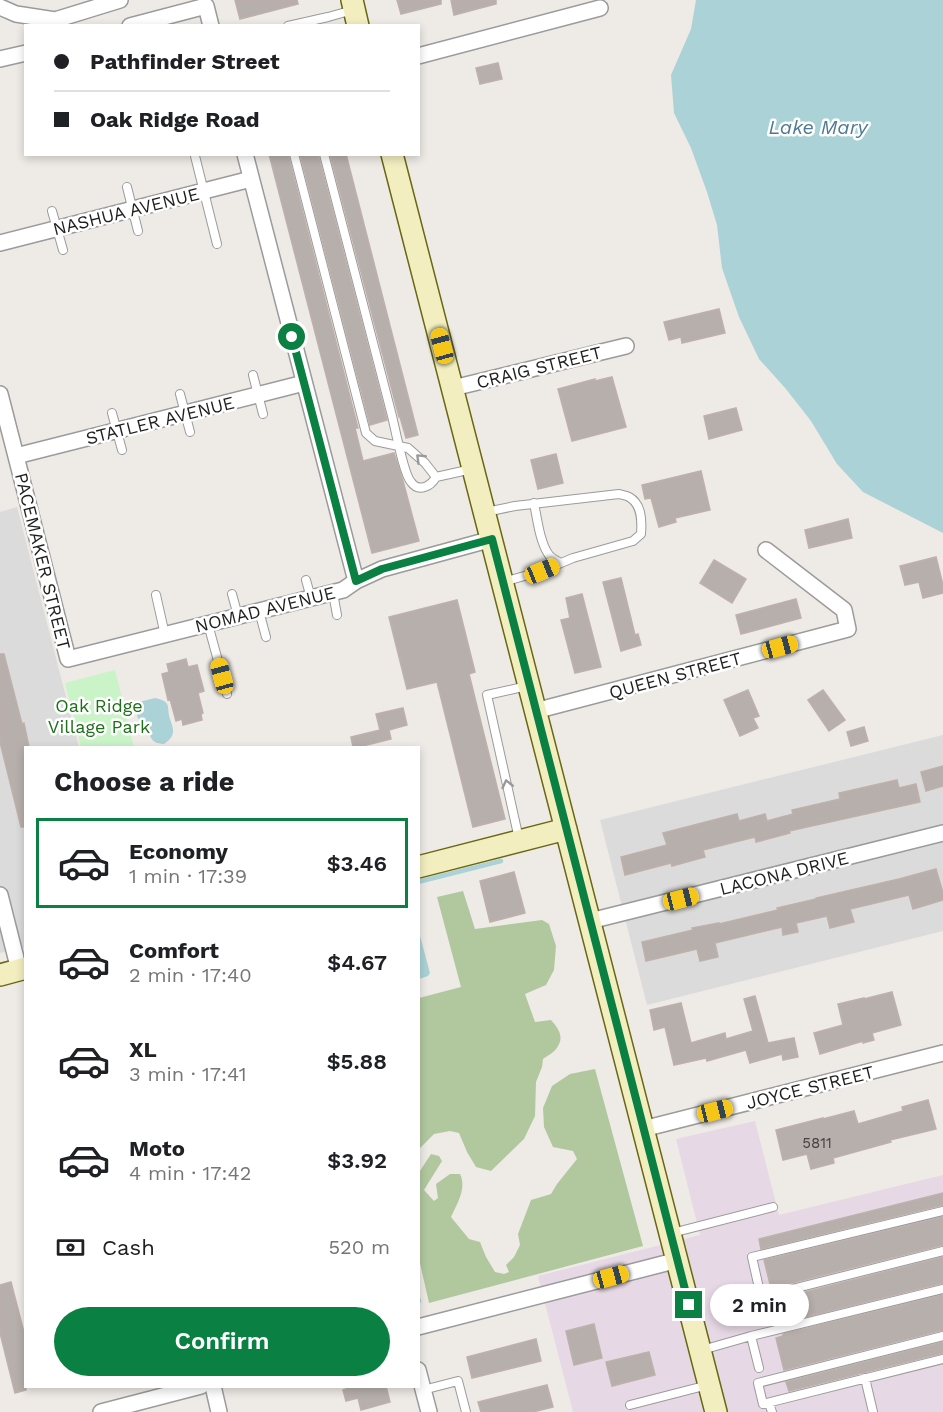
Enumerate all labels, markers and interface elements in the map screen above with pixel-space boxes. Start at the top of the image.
text: Pathfinder Street [90,49,280,74]
text: Oak Ridge Road [90,107,260,132]
water label: Lake Mary [769,115,869,139]
street label: NASHUA AVENUE [51,183,201,239]
route start [278,323,305,350]
car [429,326,455,366]
street label: CRAIG STREET [474,341,604,393]
street label: STATLER AVENUE [84,391,236,449]
one-way arrow [416,455,427,466]
street label: PACEMAKER STREET [11,470,75,652]
car [522,556,562,586]
street label: NOMAD AVENUE [193,581,337,637]
car [760,634,800,660]
street label: QUEEN STREET [606,647,744,703]
car [209,656,235,696]
park label: Oak Ridge Village Park [48,695,150,737]
text: Choose a ride [54,766,234,798]
one-way arrow [501,779,514,789]
icon: car [57,836,111,890]
text: Economy [129,839,228,864]
street label: LACONA DRIVE [717,847,851,899]
text: $3.46 [327,851,387,876]
text: 1 min · 17:39 [129,864,247,888]
car [661,886,701,912]
icon: car [57,935,111,989]
text: Comfort [129,938,219,963]
text: $4.67 [327,950,387,975]
text: 2 min · 17:40 [129,963,252,987]
icon: car [57,1034,111,1088]
text: XL [129,1037,157,1062]
text: $5.88 [327,1049,387,1074]
street label: JOYCE STREET [744,1061,876,1113]
text: 3 min · 17:41 [129,1062,247,1086]
car [695,1098,735,1124]
icon: car [57,1133,111,1187]
house number: 5811 [802,1134,832,1152]
text: Moto [129,1136,185,1161]
text: $3.92 [327,1148,387,1173]
text: 4 min · 17:42 [129,1161,251,1185]
icon: cash [54,1231,87,1264]
text: Cash [102,1235,155,1260]
text: 520 m [328,1235,390,1259]
car [591,1264,631,1290]
callout: 2 min [710,1284,809,1326]
route end [675,1291,702,1318]
text: 2 min [732,1293,787,1317]
button: Confirm [54,1307,390,1376]

